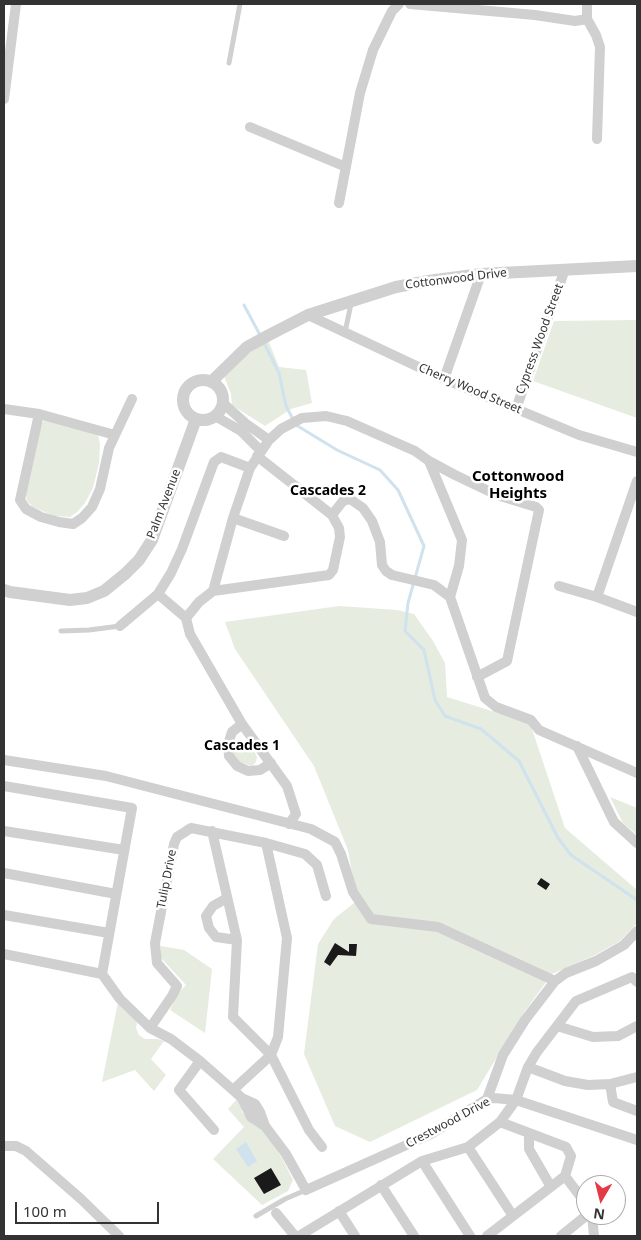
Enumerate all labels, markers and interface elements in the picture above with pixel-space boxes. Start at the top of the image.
street label: Cottonwood Drive [404,266,508,292]
street label: Cypress Wood Street [513,282,567,396]
street label: Cherry Wood Street [416,361,524,417]
street label: Palm Avenue [144,467,184,541]
district label: Cottonwood Heights [472,468,564,503]
district label: Cascades 2 [290,483,366,499]
district label: Cascades 1 [204,738,280,754]
street label: Tulip Drive [154,848,180,910]
street label: Crestwood Drive [403,1095,493,1151]
north arrow [576,1175,626,1225]
scale bar [18,1192,161,1224]
text: 100 m [23,1201,67,1221]
text: N [592,1204,606,1225]

